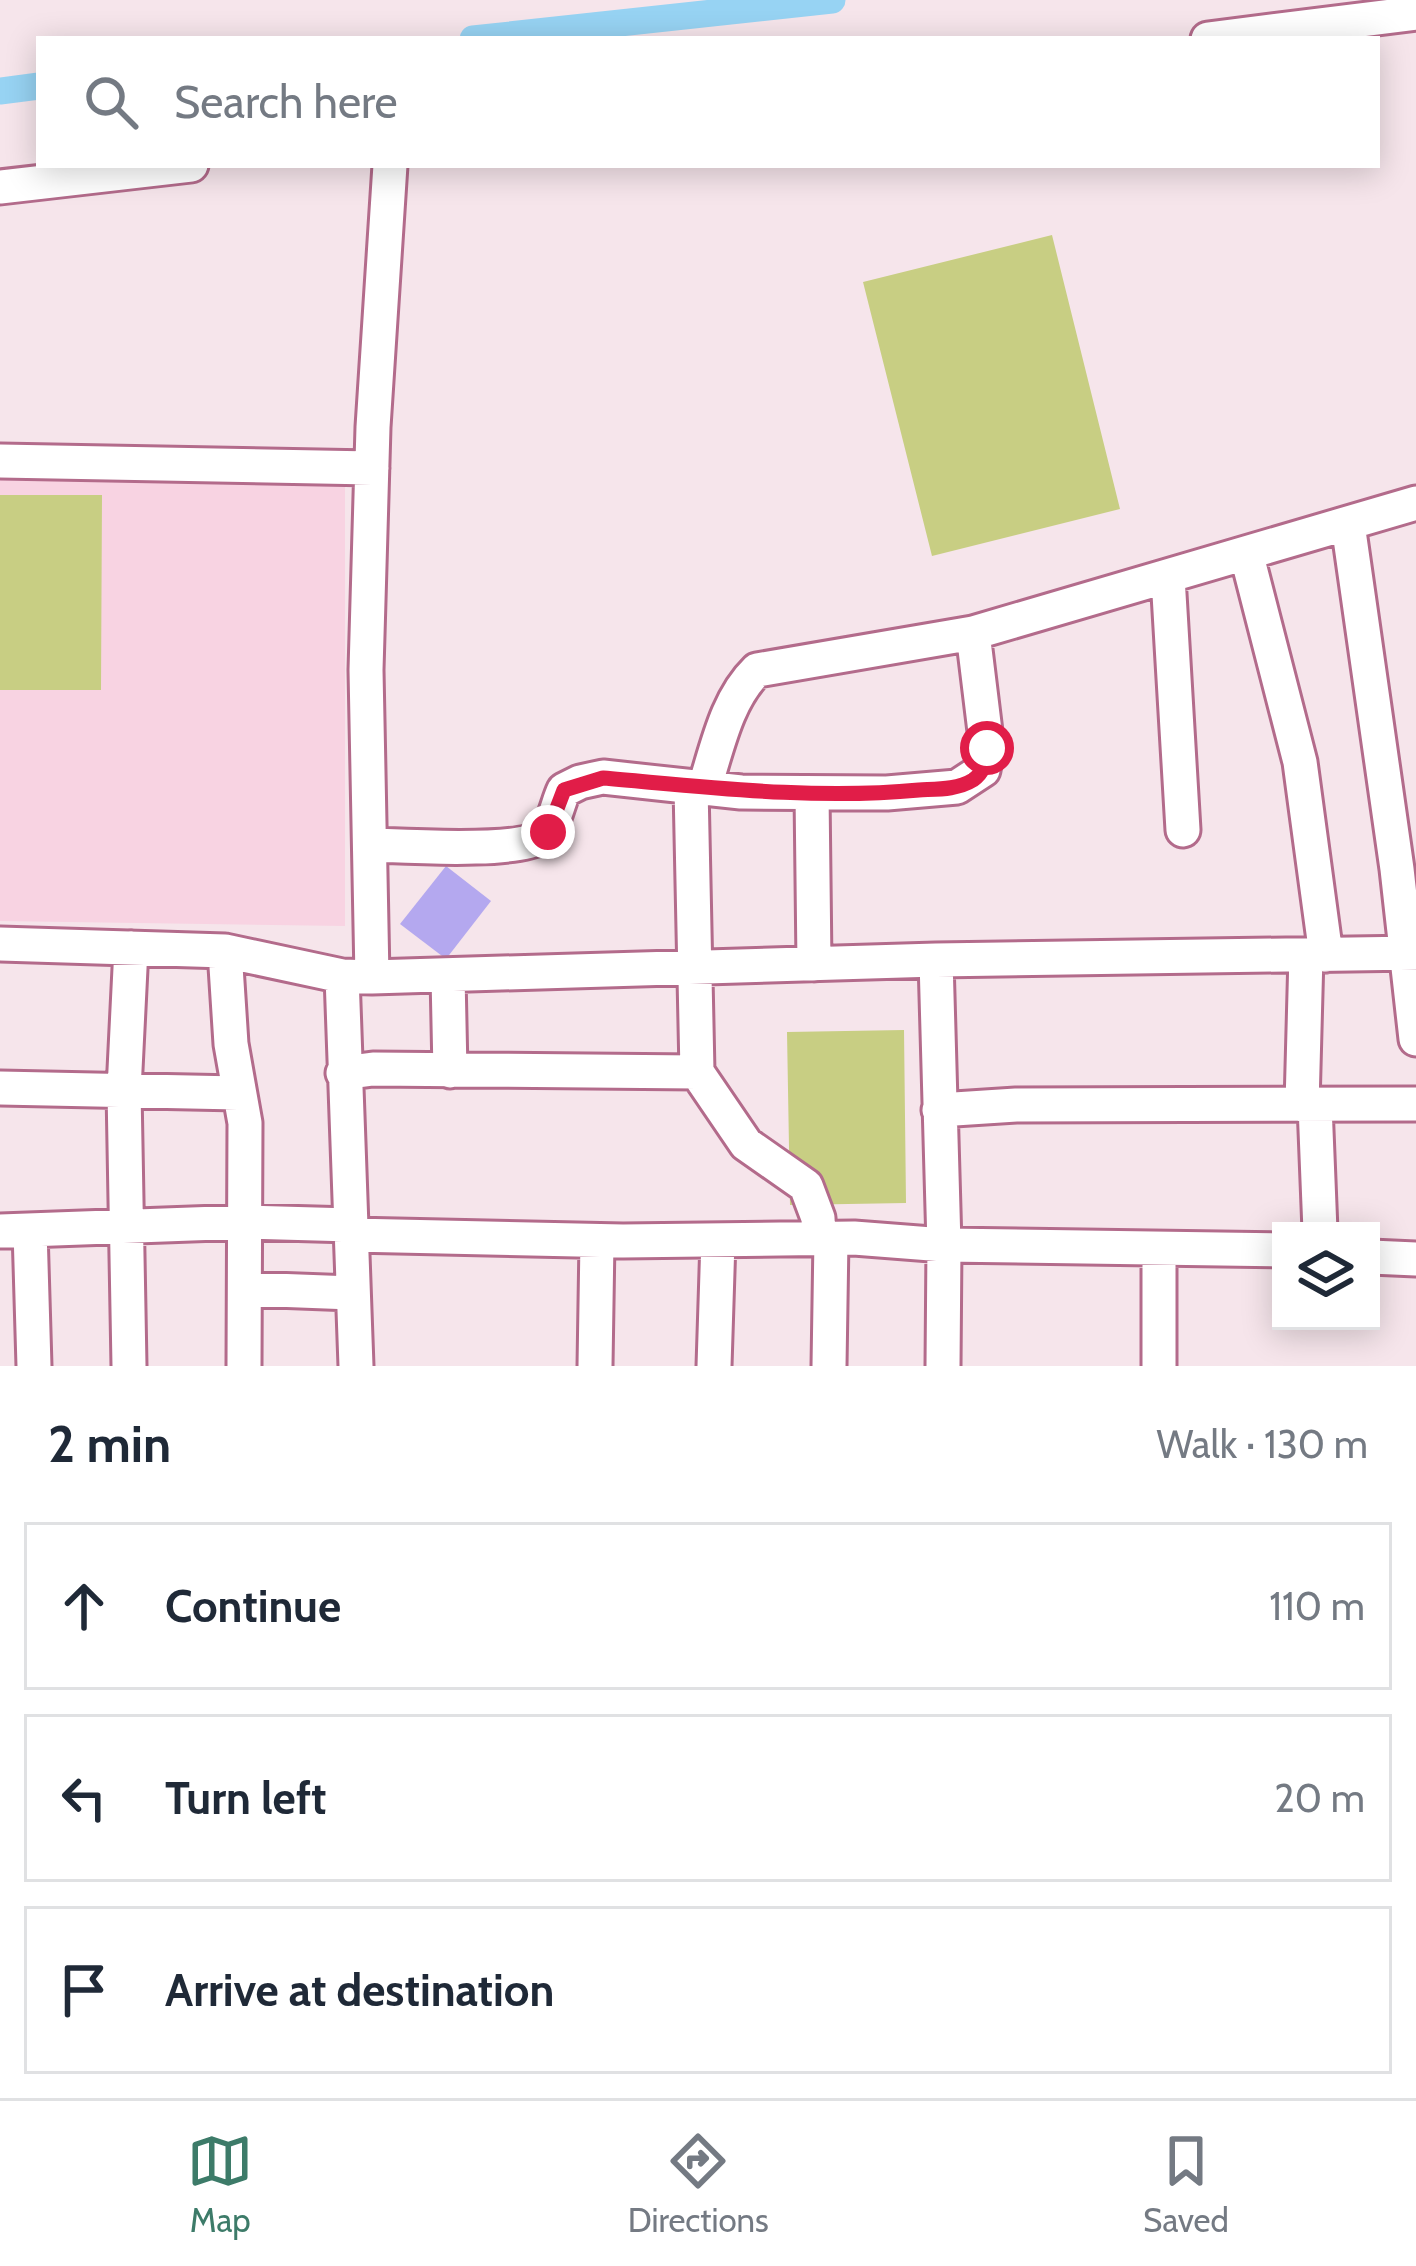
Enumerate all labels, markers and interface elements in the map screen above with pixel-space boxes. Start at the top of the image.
search box [36,36,1380,168]
icon: search [78,69,144,135]
text: Search here [174,75,398,129]
route start [960,721,1014,775]
route end [521,805,575,859]
map controls [1272,1222,1380,1330]
button: layers [1272,1222,1380,1330]
text: 2 min [48,1413,171,1475]
text: Walk · 130 m [1156,1420,1368,1468]
icon: ahead [51,1573,117,1639]
text: Continue [165,1579,341,1633]
text: 110 m [1269,1582,1365,1630]
icon: left [51,1765,117,1831]
text: Turn left [165,1771,327,1825]
text: 20 m [1274,1774,1365,1822]
icon: arrive [51,1957,117,2023]
text: Arrive at destination [165,1963,554,2017]
tab: Map [187,2128,253,2240]
tab: Directions [628,2128,769,2240]
tab: Saved [1143,2128,1229,2240]

